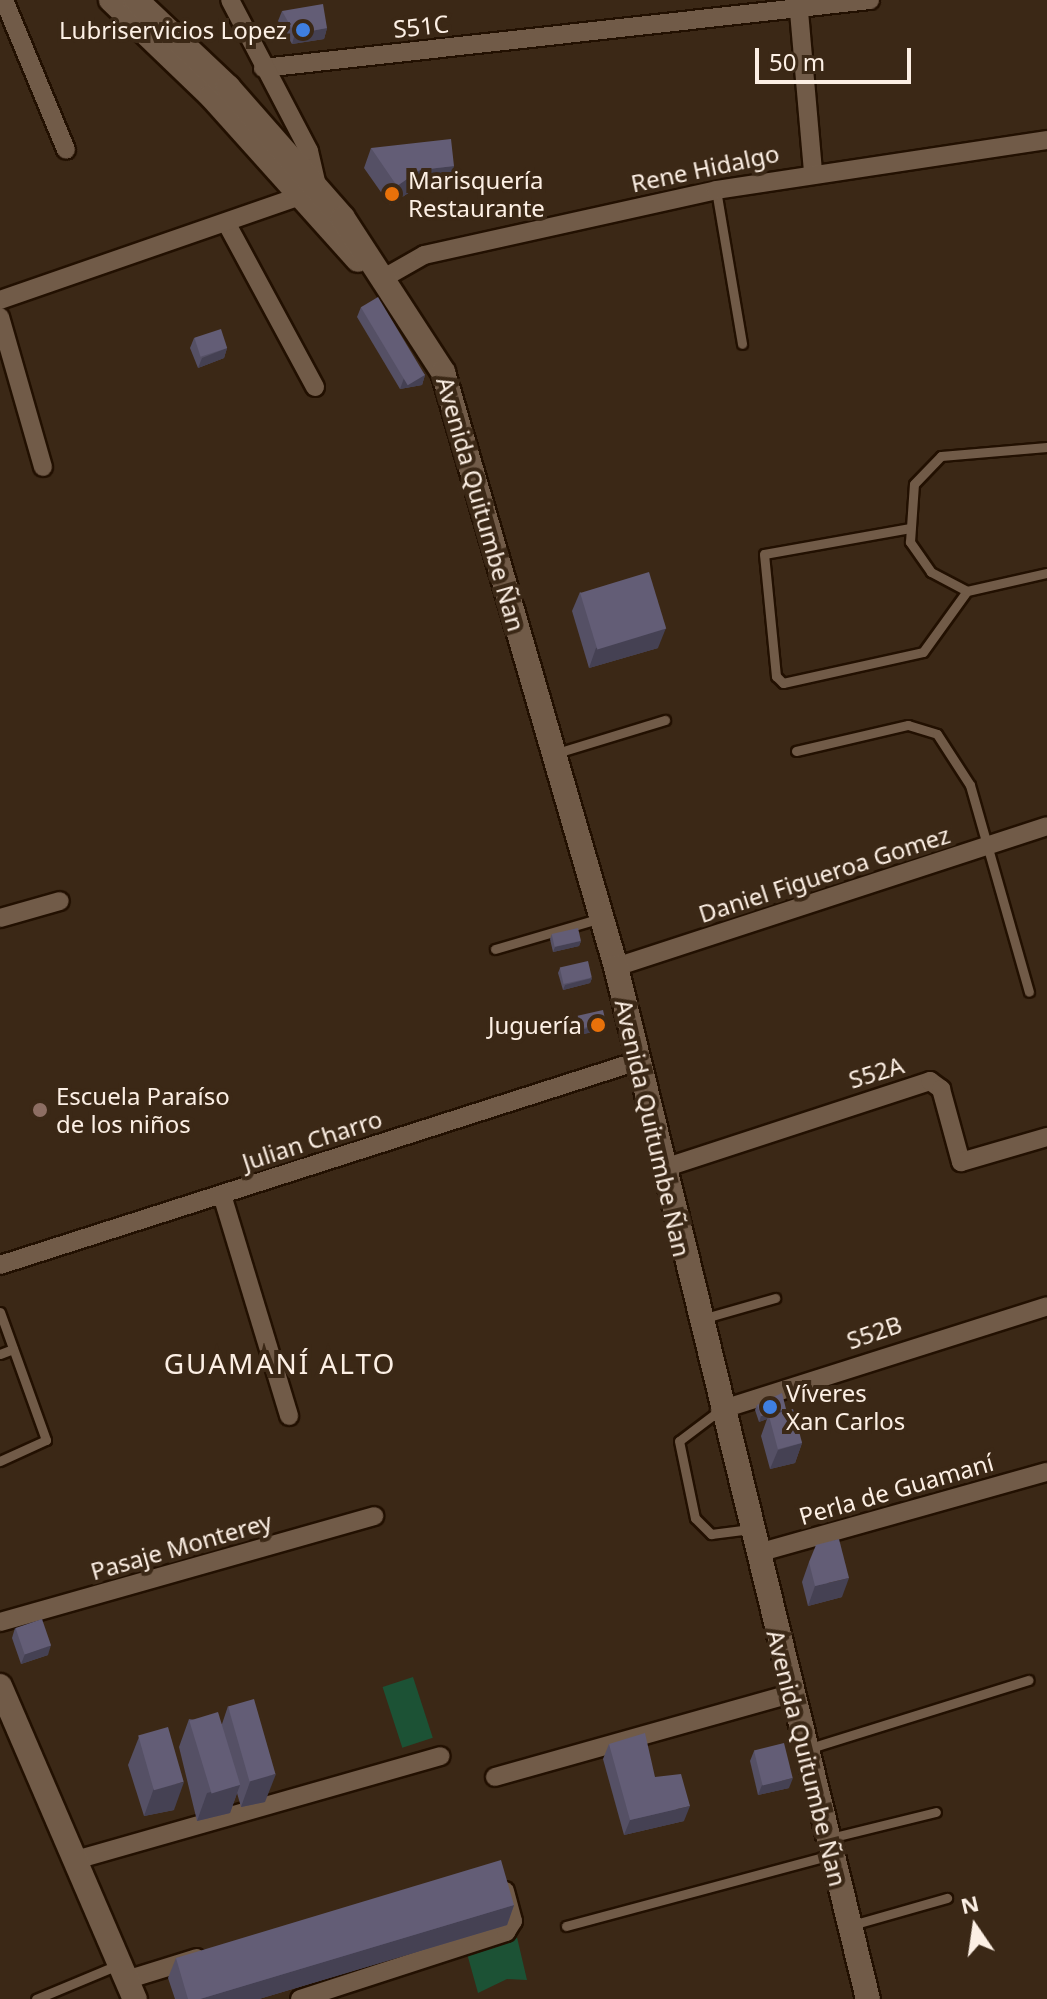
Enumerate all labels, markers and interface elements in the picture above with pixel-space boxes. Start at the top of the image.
street label: S51C [392,9,450,43]
place label: Lubriservicios Lopez [59,16,287,44]
marker: Lubriservicios Lopez [294,21,312,39]
scale bar [759,32,915,82]
text: 50 m [769,45,825,78]
street label: Rene Hidalgo [628,138,782,198]
place label: Marisquería Restaurante [408,166,545,222]
marker: Marisquería Restaurante [383,185,401,203]
street label: Avenida Quitumbe Ñan [431,373,531,635]
street label: Daniel Figueroa Gomez [695,820,953,928]
street label: Avenida Quitumbe Ñan [609,996,697,1260]
place label: Juguería [488,1011,582,1039]
marker: Juguería [589,1016,607,1034]
street label: S52A [845,1050,907,1094]
place label: Escuela Paraíso de los niños [56,1082,230,1138]
marker: Escuela Paraíso de los niños [31,1101,49,1119]
street label: Julian Charro [238,1104,386,1176]
street label: S52B [843,1309,905,1355]
district label: GUAMANÍ ALTO [164,1346,396,1380]
place label: Víveres Xan Carlos [786,1379,905,1435]
marker: Víveres Xan Carlos [761,1398,779,1416]
street label: Perla de Guamaní [795,1447,997,1531]
street label: Pasaje Monterey [87,1506,275,1586]
street label: Avenida Quitumbe Ñan [761,1627,853,1889]
north arrow [935,1887,1015,1967]
text: N [958,1887,982,1920]

